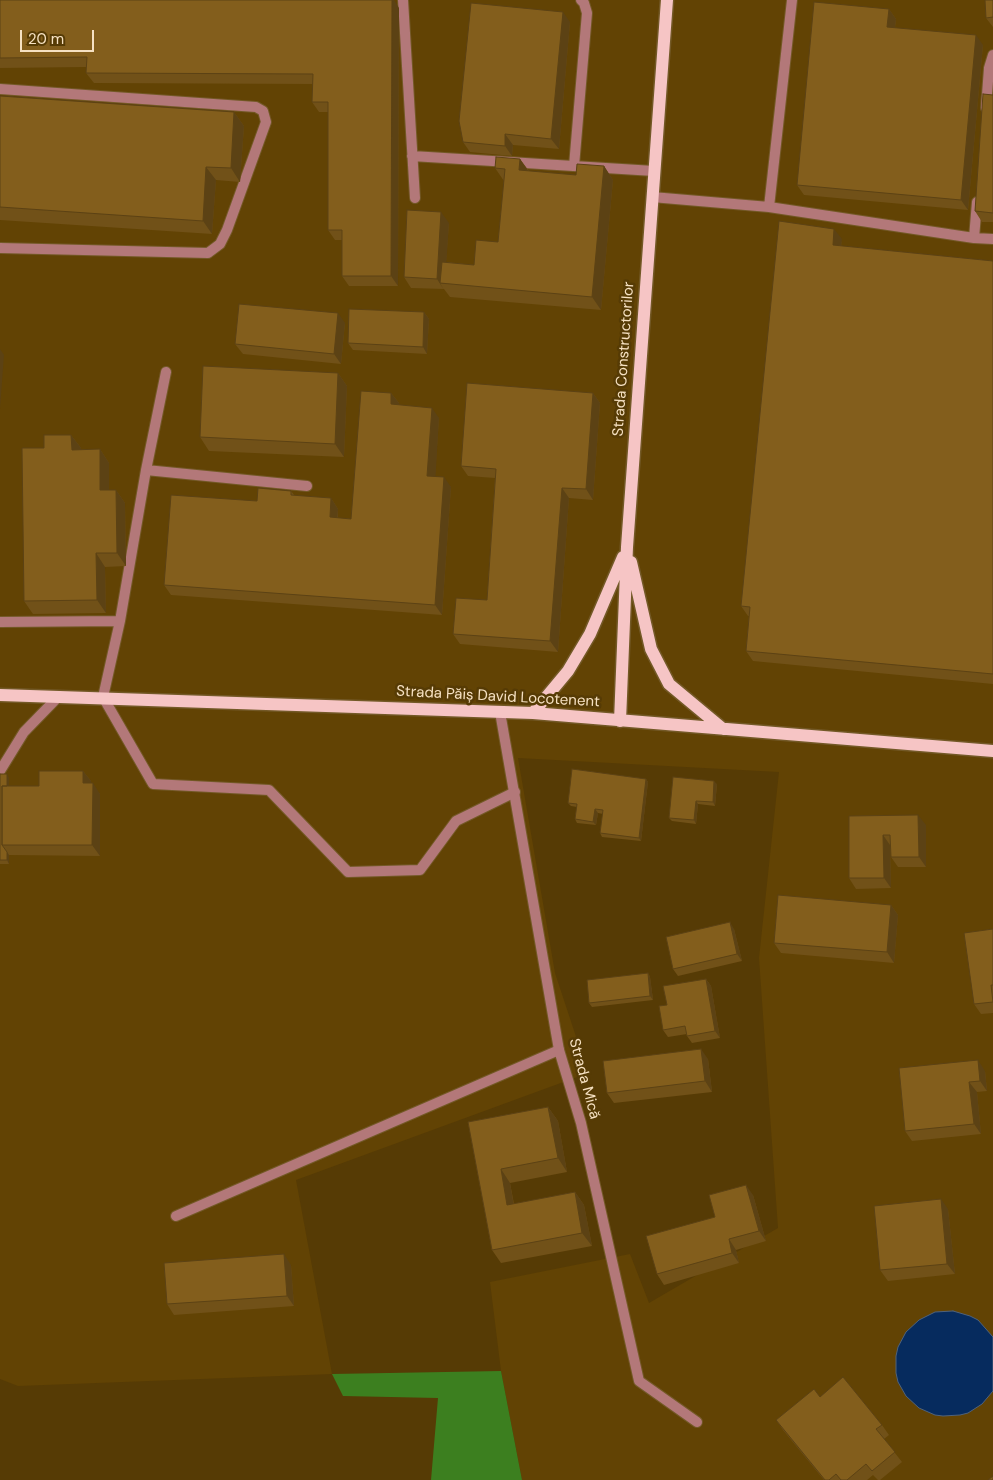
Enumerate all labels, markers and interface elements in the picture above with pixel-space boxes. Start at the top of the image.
scale bar [22,20,96,52]
text: 20 m [28,29,64,49]
street label: Strada Constructorilor [610,281,638,437]
street label: Strada Păiș David Locotenent [396,683,600,711]
street label: Strada Mică [565,1037,603,1121]

